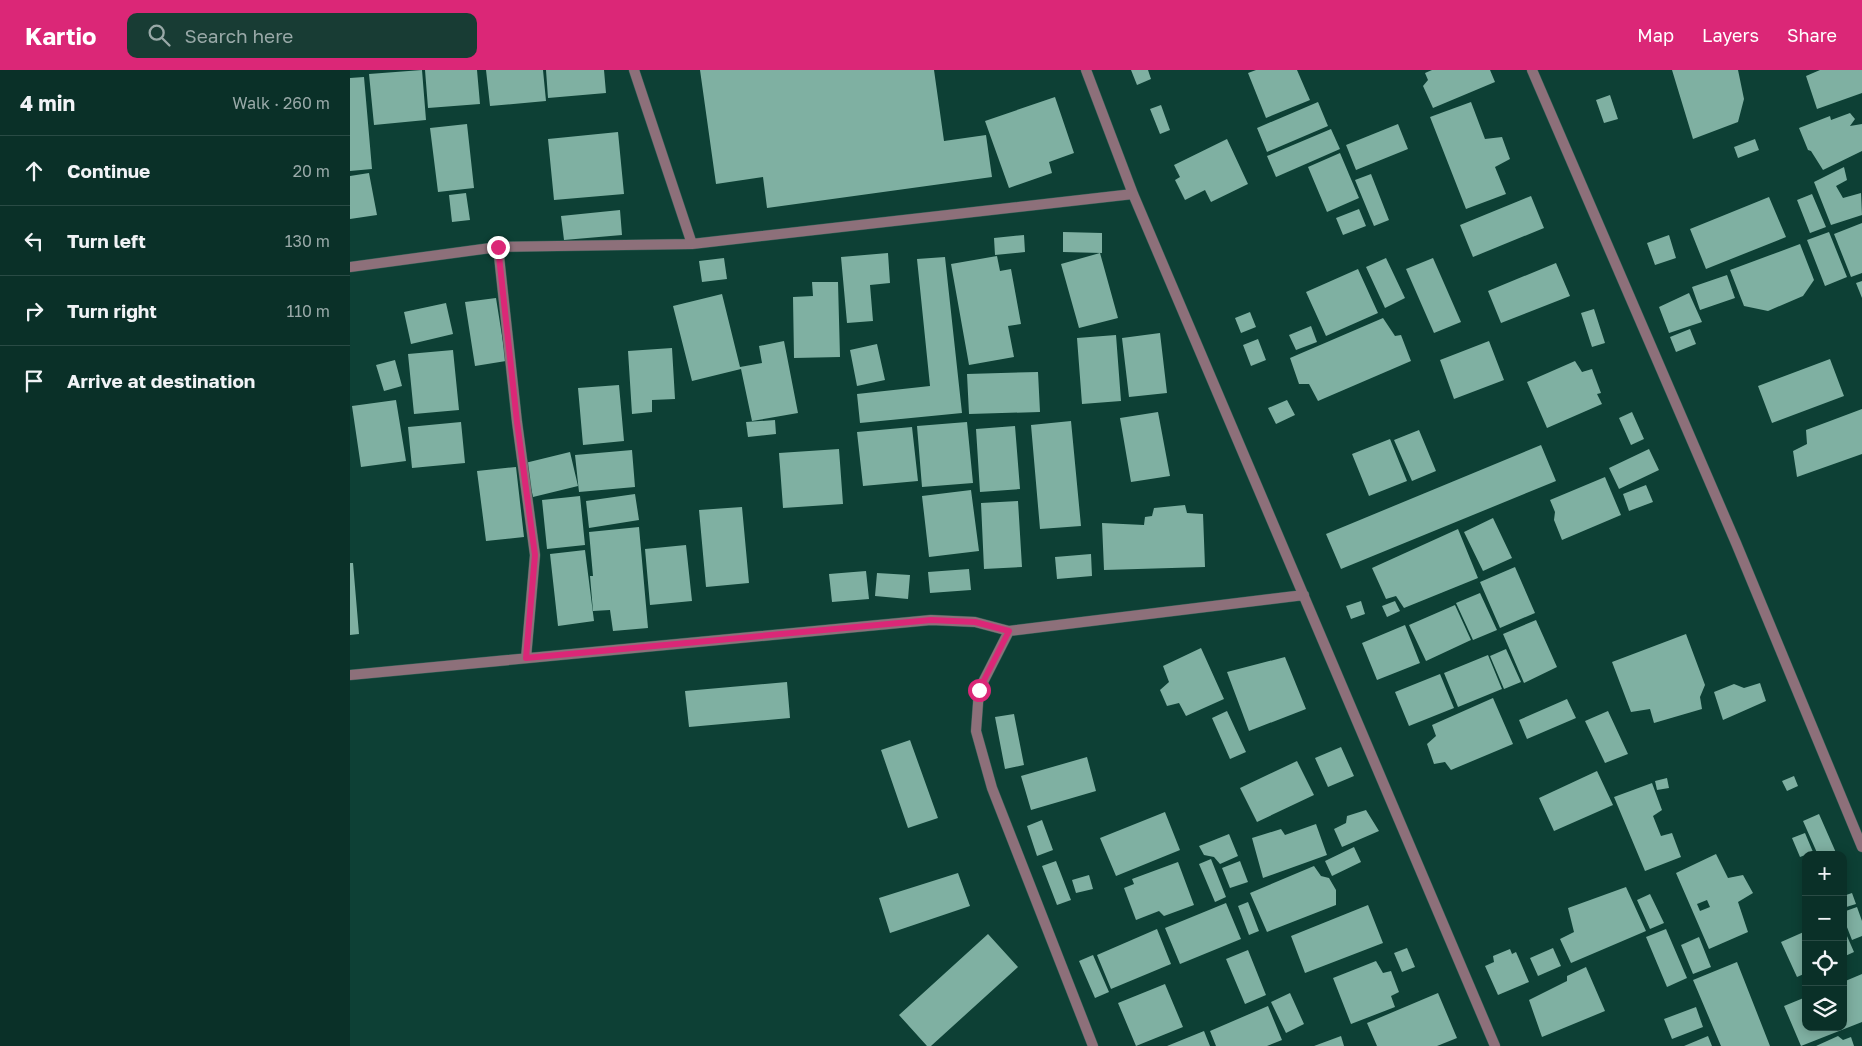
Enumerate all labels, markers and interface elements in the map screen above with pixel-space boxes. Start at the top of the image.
search box [127,13,477,58]
text: Kartio [25,21,97,50]
icon: search [145,21,173,49]
text: Search here [185,24,293,47]
text: Map [1637,24,1674,46]
text: Layers [1702,24,1759,46]
text: Share [1787,24,1837,46]
text: 4 min [20,90,75,116]
text: Walk · 260 m [232,93,330,113]
icon: ahead [20,157,48,185]
text: Continue [67,159,150,182]
text: 20 m [293,161,330,181]
icon: left [20,227,48,255]
text: Turn left [67,229,146,252]
text: 130 m [285,231,330,251]
route end [487,236,510,259]
icon: right [20,297,48,325]
text: Turn right [67,299,157,322]
text: 110 m [286,301,330,321]
icon: arrive [20,367,48,395]
text: Arrive at destination [67,369,255,392]
route start [968,679,991,702]
map controls [1802,851,1847,1031]
button: + [1802,851,1847,896]
button: − [1802,896,1847,941]
button: locate [1802,941,1847,986]
button: layers [1802,986,1847,1031]

